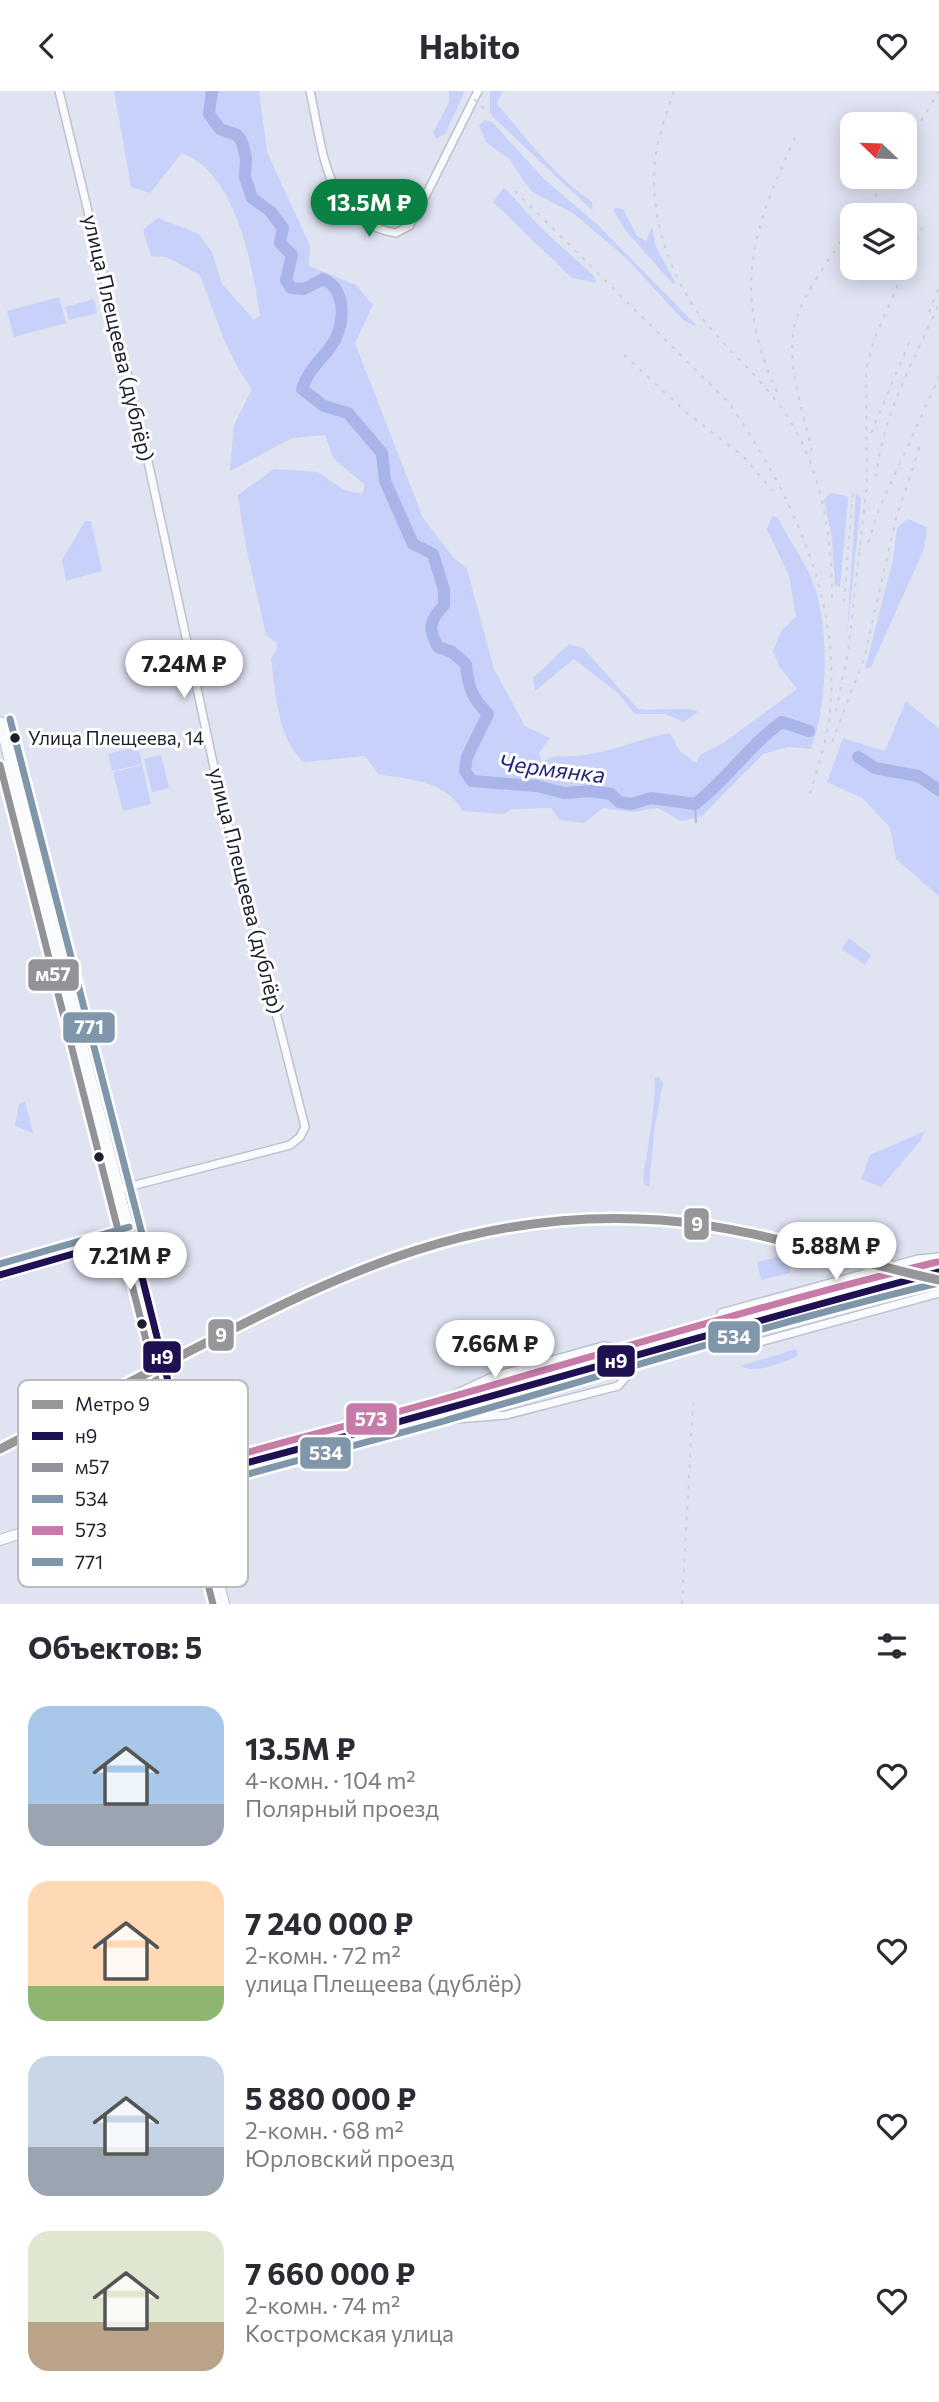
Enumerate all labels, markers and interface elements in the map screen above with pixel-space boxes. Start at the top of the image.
text: Habito [419,26,520,66]
icon: back [28,27,66,65]
icon: heart [873,27,911,65]
north arrow [840,112,917,189]
map controls [840,112,917,280]
pin: 13.5M ₽ [304,179,434,239]
text: 13.5M ₽ [327,188,411,216]
button: layers [840,203,917,280]
street label: улица Плещеева (дублёр) [79,212,160,464]
pin: 7.24M ₽ [119,641,249,700]
text: 7.24M ₽ [141,649,227,677]
place label: Улица Плещеева, 14 [28,726,204,749]
marker: Улица Плещеева, 14 [8,731,22,745]
water label: Чермянка [497,748,607,788]
street label: улица Плещеева (дублёр) [205,765,290,1016]
line badge: м57 [27,958,80,992]
text: м57 [35,962,71,985]
line badge: 771 [62,1011,116,1044]
text: 771 [74,1015,104,1038]
unlabelled marker [92,1150,106,1164]
line badge: 9 [683,1207,710,1241]
text: 9 [691,1212,703,1235]
pin: 5.88M ₽ [771,1223,901,1282]
text: 5.88M ₽ [791,1231,881,1259]
pin: 7.21M ₽ [65,1233,195,1292]
text: 7.21M ₽ [89,1241,171,1269]
unlabelled marker [135,1317,149,1331]
line badge: 9 [207,1318,235,1352]
line badge: 534 [707,1320,761,1354]
pin: 7.66M ₽ [430,1321,560,1380]
text: 9 [215,1323,227,1346]
text: 534 [717,1325,751,1348]
text: 7.66M ₽ [452,1329,538,1357]
line badge: н9 [142,1340,182,1374]
line badge: н9 [596,1344,636,1378]
text: н9 [151,1345,173,1368]
text: н9 [605,1349,627,1372]
legend [18,1380,248,1587]
text: Метро 9 [75,1392,150,1415]
line badge: 573 [345,1402,398,1436]
text: 573 [355,1407,387,1430]
text: н9 [75,1424,97,1447]
line badge: 534 [299,1436,352,1470]
text: 534 [309,1441,343,1464]
text: м57 [75,1455,109,1478]
text: 534 [75,1487,108,1510]
text: 573 [75,1518,107,1541]
text: 771 [75,1550,103,1573]
icon: filters [873,1627,911,1665]
text: Объектов: 5 [28,1628,202,1665]
text: 13.5M ₽ [245,1729,355,1766]
icon: home [84,1734,168,1818]
icon: heart [873,1757,911,1795]
text: 4-комн. · 104 m² [245,1766,415,1794]
text: Полярный проезд [245,1794,439,1822]
text: 7 240 000 ₽ [245,1904,413,1941]
icon: home [84,1909,168,1993]
icon: heart [873,1932,911,1970]
text: 2-комн. · 72 m² [245,1941,401,1969]
text: улица Плещеева (дублёр) [245,1969,522,1997]
text: 5 880 000 ₽ [245,2079,416,2116]
icon: home [84,2084,168,2168]
icon: heart [873,2107,911,2145]
text: 2-комн. · 68 m² [245,2116,404,2144]
text: Юрловский проезд [245,2144,454,2172]
text: 7 660 000 ₽ [245,2254,415,2291]
icon: home [84,2259,168,2343]
icon: heart [873,2282,911,2320]
text: 2-комн. · 74 m² [245,2291,400,2319]
text: Костромская улица [245,2319,454,2347]

